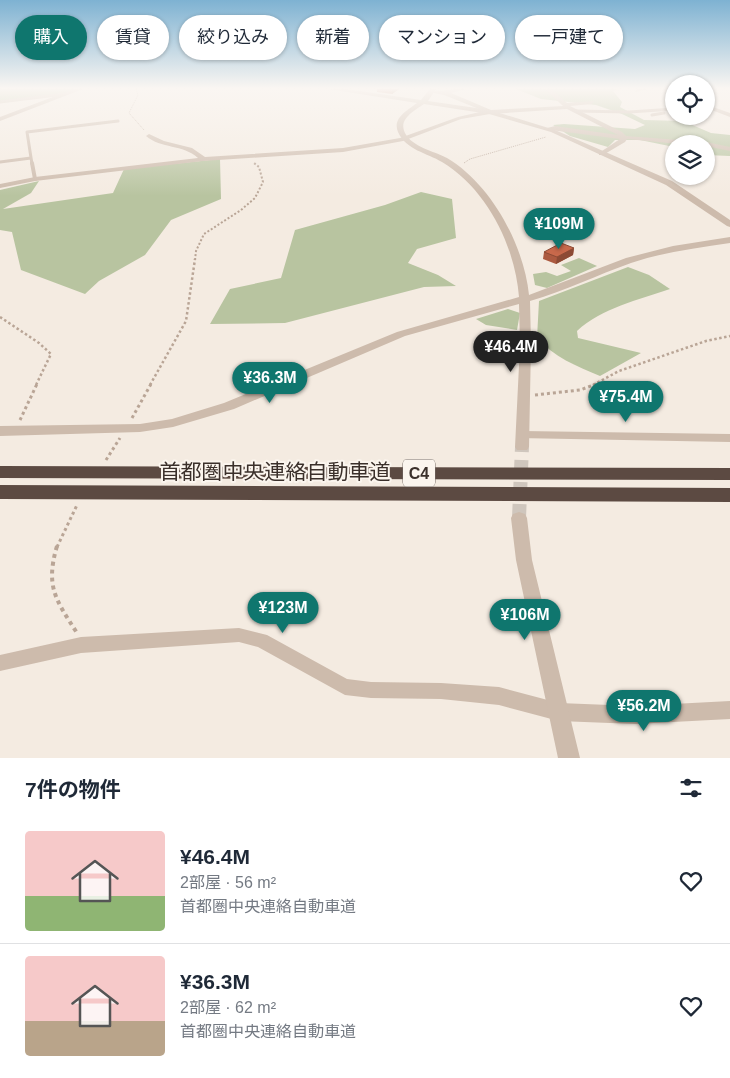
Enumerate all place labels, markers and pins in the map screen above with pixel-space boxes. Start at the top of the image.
pin: ¥109M [524,208,594,250]
pin: ¥46.4M [470,330,552,373]
pin: ¥36.3M [229,362,311,404]
pin: ¥75.4M [585,380,667,423]
pin: ¥123M [248,592,318,634]
pin: ¥106M [490,598,560,641]
pin: ¥56.2M [603,690,685,732]

